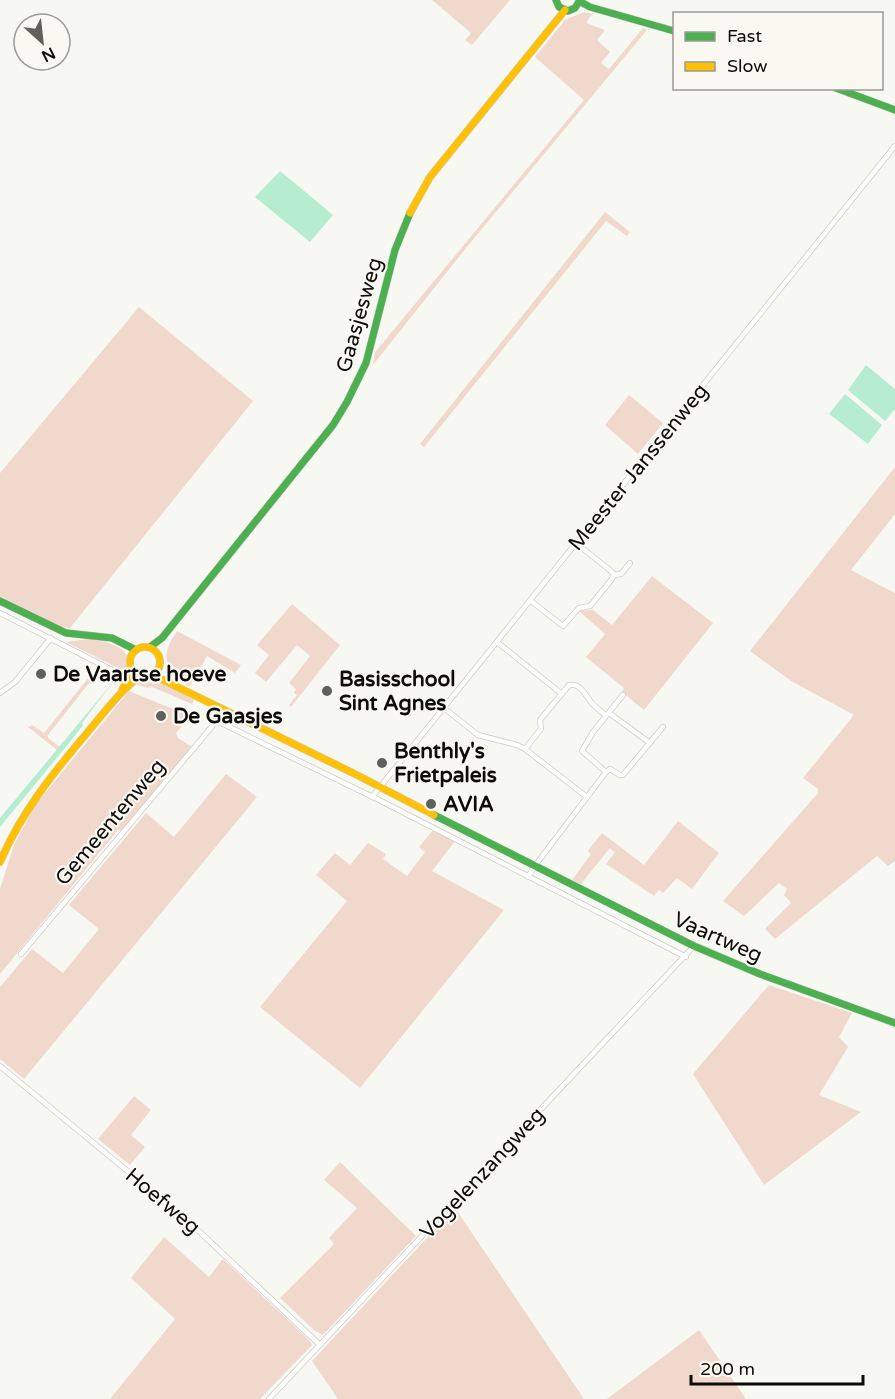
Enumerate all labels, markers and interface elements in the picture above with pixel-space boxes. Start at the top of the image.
north arrow [12,12,72,72]
legend [673,12,883,90]
text: Fast [727,25,762,47]
text: N [38,43,59,66]
text: Slow [727,55,768,77]
street label: Gaasjesweg [331,255,388,376]
street label: Meester Janssenweg [563,379,713,556]
place label: De Vaartse hoeve [53,662,227,687]
marker: De Vaartse hoeve [34,667,48,681]
place label: Basisschool Sint Agnes [339,667,456,716]
marker: Basisschool Sint Agnes [320,684,334,698]
place label: De Gaasjes [173,704,283,729]
marker: De Gaasjes [154,709,168,723]
place label: Benthly's Frietpaleis [394,739,497,788]
street label: Gemeentenweg [50,754,171,891]
marker: Benthly's Frietpaleis [375,756,389,770]
place label: AVIA [443,792,494,817]
marker: AVIA [424,797,438,811]
street label: Vaartweg [669,907,766,968]
street label: Vogelenzangweg [415,1102,550,1244]
street label: Hoefweg [120,1163,205,1240]
scale bar [691,1348,864,1386]
text: 200 m [700,1358,755,1380]

